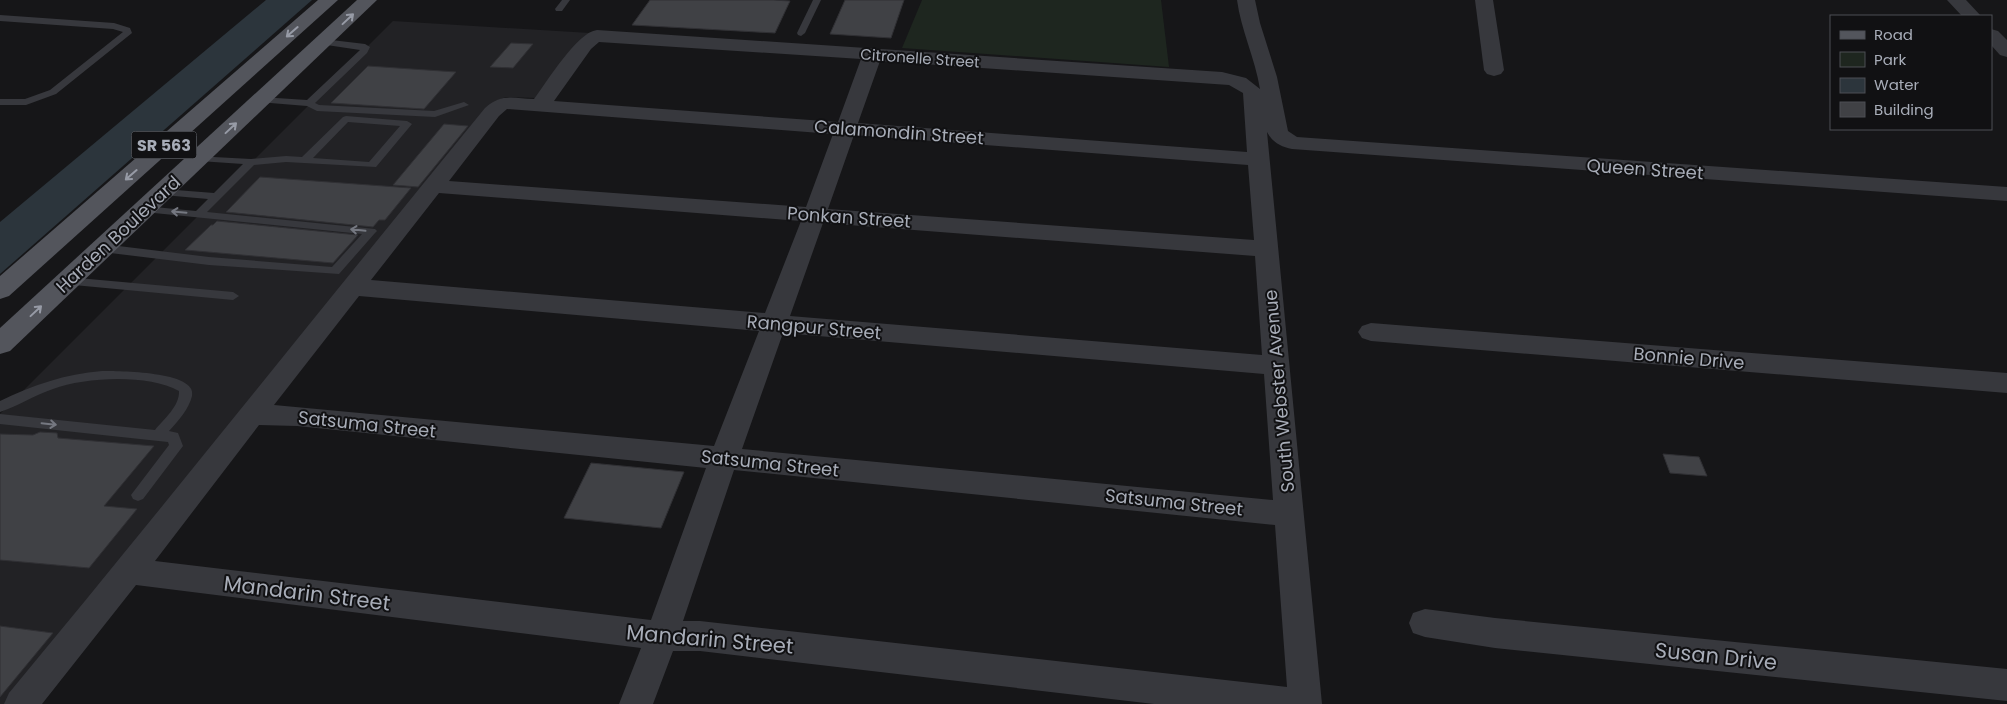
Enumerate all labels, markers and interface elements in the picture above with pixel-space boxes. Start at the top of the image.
one-way arrow [342,13,354,25]
legend [1830,15,1992,130]
text: Road [1874,24,1913,45]
one-way arrow [286,26,299,38]
street label: Citronelle Street [860,43,980,73]
text: Park [1874,49,1906,70]
text: Water [1874,74,1920,95]
text: Building [1874,99,1934,120]
street label: Calamondin Street [813,114,985,150]
one-way arrow [225,122,238,134]
road number: SR 563 [132,132,196,158]
street label: Queen Street [1586,152,1704,186]
one-way arrow [125,169,138,180]
street label: Harden Boulevard [50,170,186,298]
street label: Ponkan Street [786,200,912,234]
one-way arrow [172,208,188,217]
one-way arrow [351,225,367,235]
street label: South Webster Avenue [1258,288,1300,494]
one-way arrow [29,305,42,317]
street label: Rangpur Street [746,309,882,345]
street label: Bonnie Drive [1633,341,1745,375]
street label: Satsuma Street [297,404,437,444]
one-way arrow [40,419,56,429]
street label: Satsuma Street [700,443,840,483]
street label: Satsuma Street [1104,482,1244,522]
street label: Mandarin Street [222,568,392,618]
street label: Mandarin Street [625,617,795,661]
street label: Susan Drive [1654,635,1778,677]

